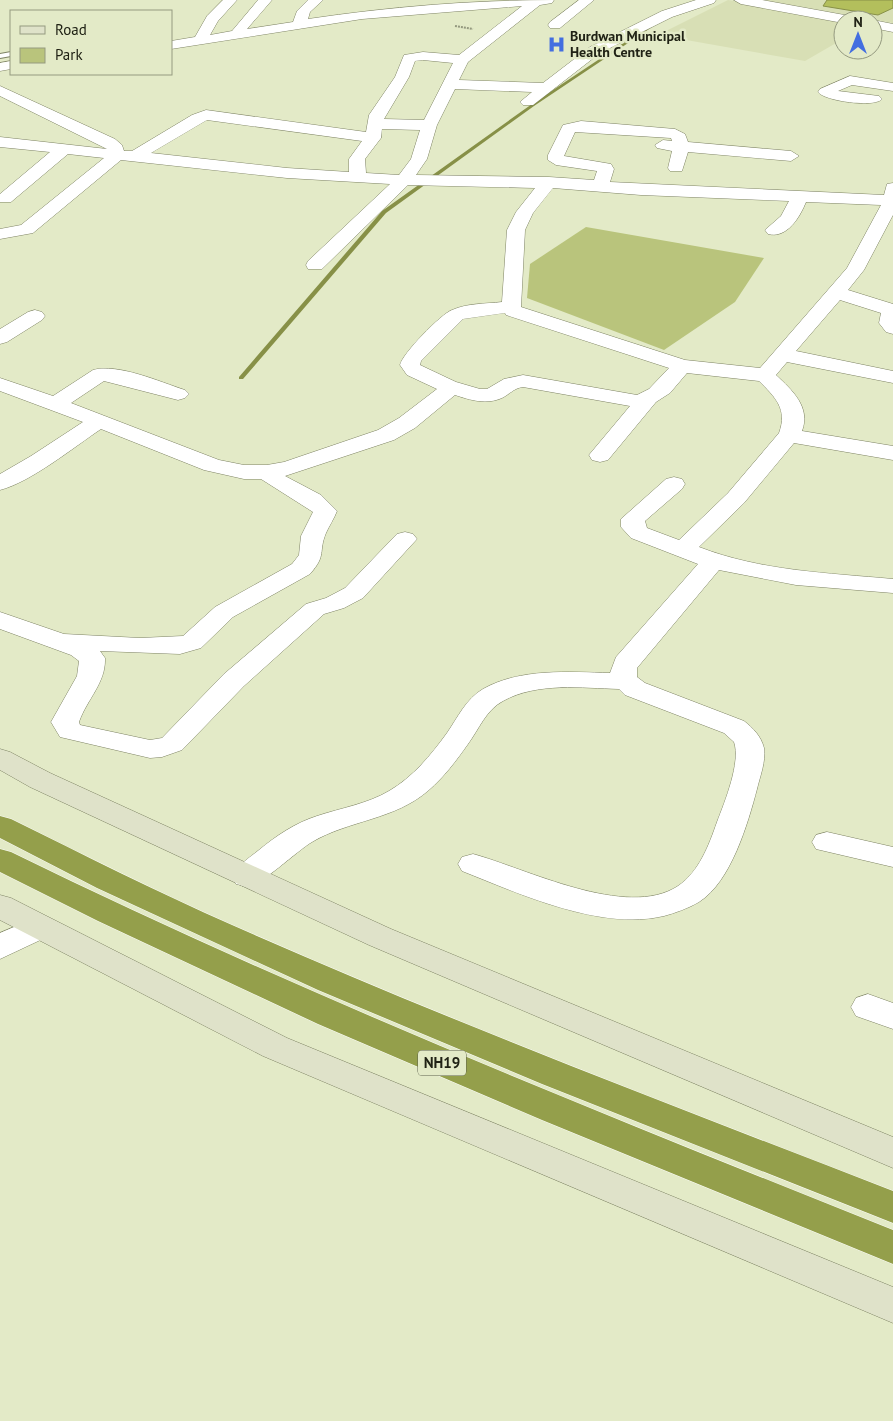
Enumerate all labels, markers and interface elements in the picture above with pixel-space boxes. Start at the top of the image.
legend [10,10,172,75]
north arrow [833,10,883,60]
text: N [853,13,863,31]
text: Road [55,20,87,39]
place label: Burdwan Municipal Health Centre [570,27,686,61]
hospital icon: Burdwan Municipal Health Centre [546,34,566,54]
text: Park [55,45,83,64]
road number: NH19 [418,1050,466,1076]

